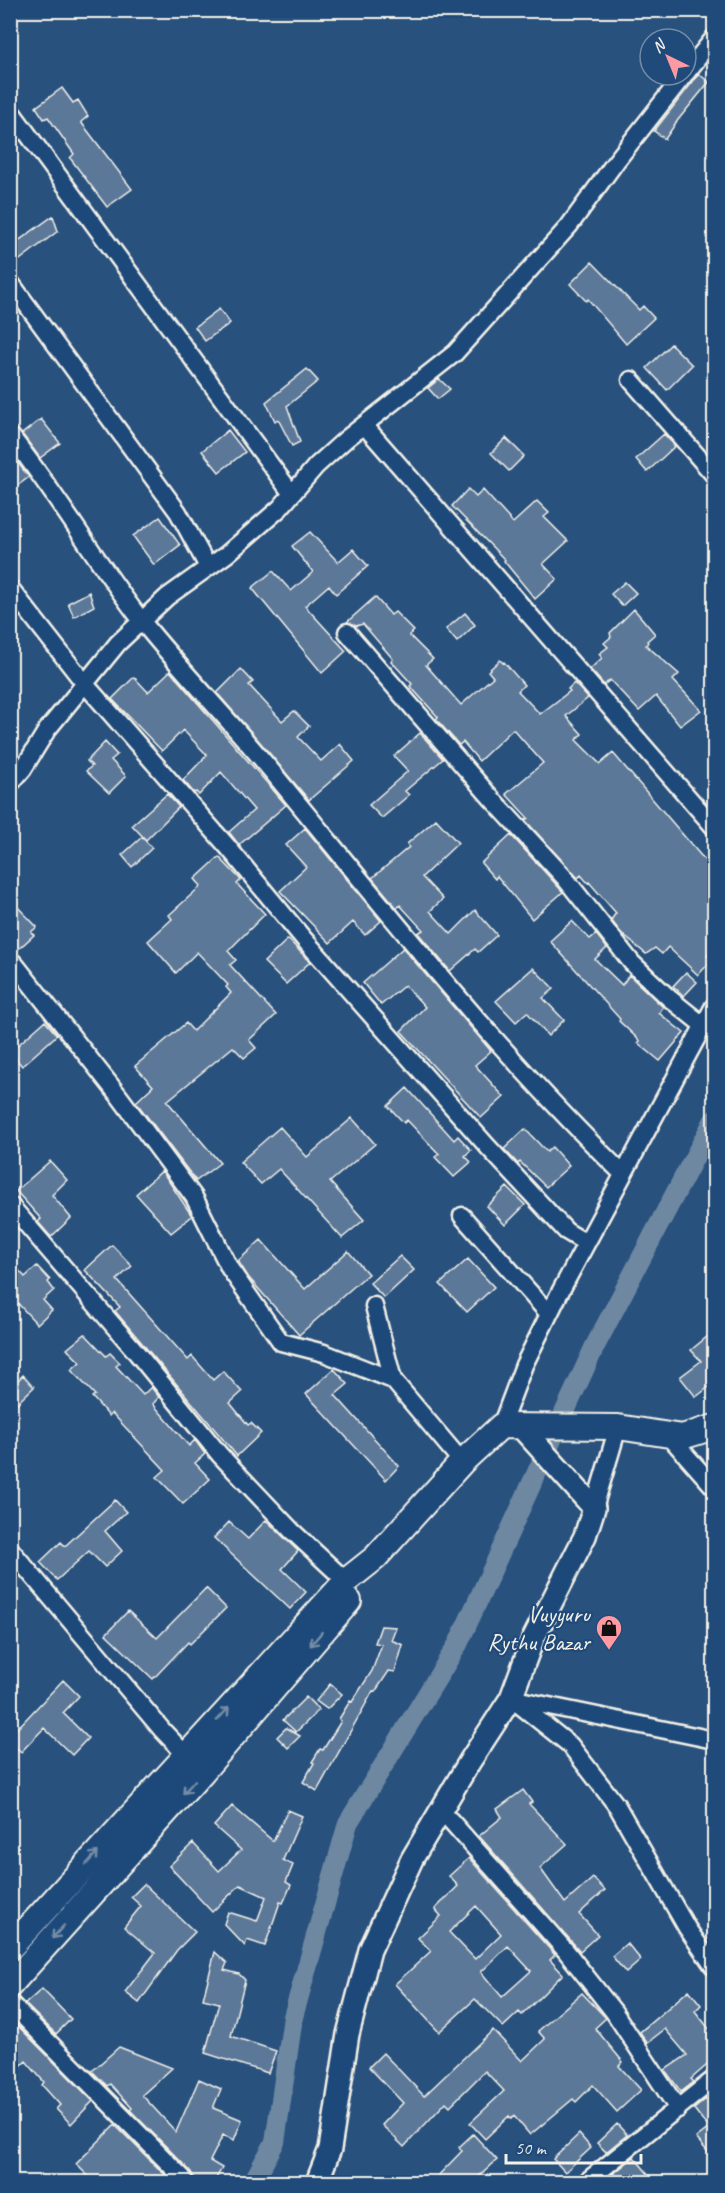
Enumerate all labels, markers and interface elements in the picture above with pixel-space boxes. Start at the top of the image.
north arrow [638,27,698,87]
text: N [648,34,671,57]
place label: Vuyyuru Rythu Bazar [487,1599,592,1657]
shop icon: Vuyyuru Rythu Bazar [594,1613,624,1651]
one-way arrow [309,1631,323,1646]
one-way arrow [216,1707,230,1722]
one-way arrow [182,1779,196,1794]
one-way arrow [85,1851,99,1866]
one-way arrow [52,1924,66,1939]
scale bar [506,2127,641,2165]
text: 50 m [515,2137,548,2159]

